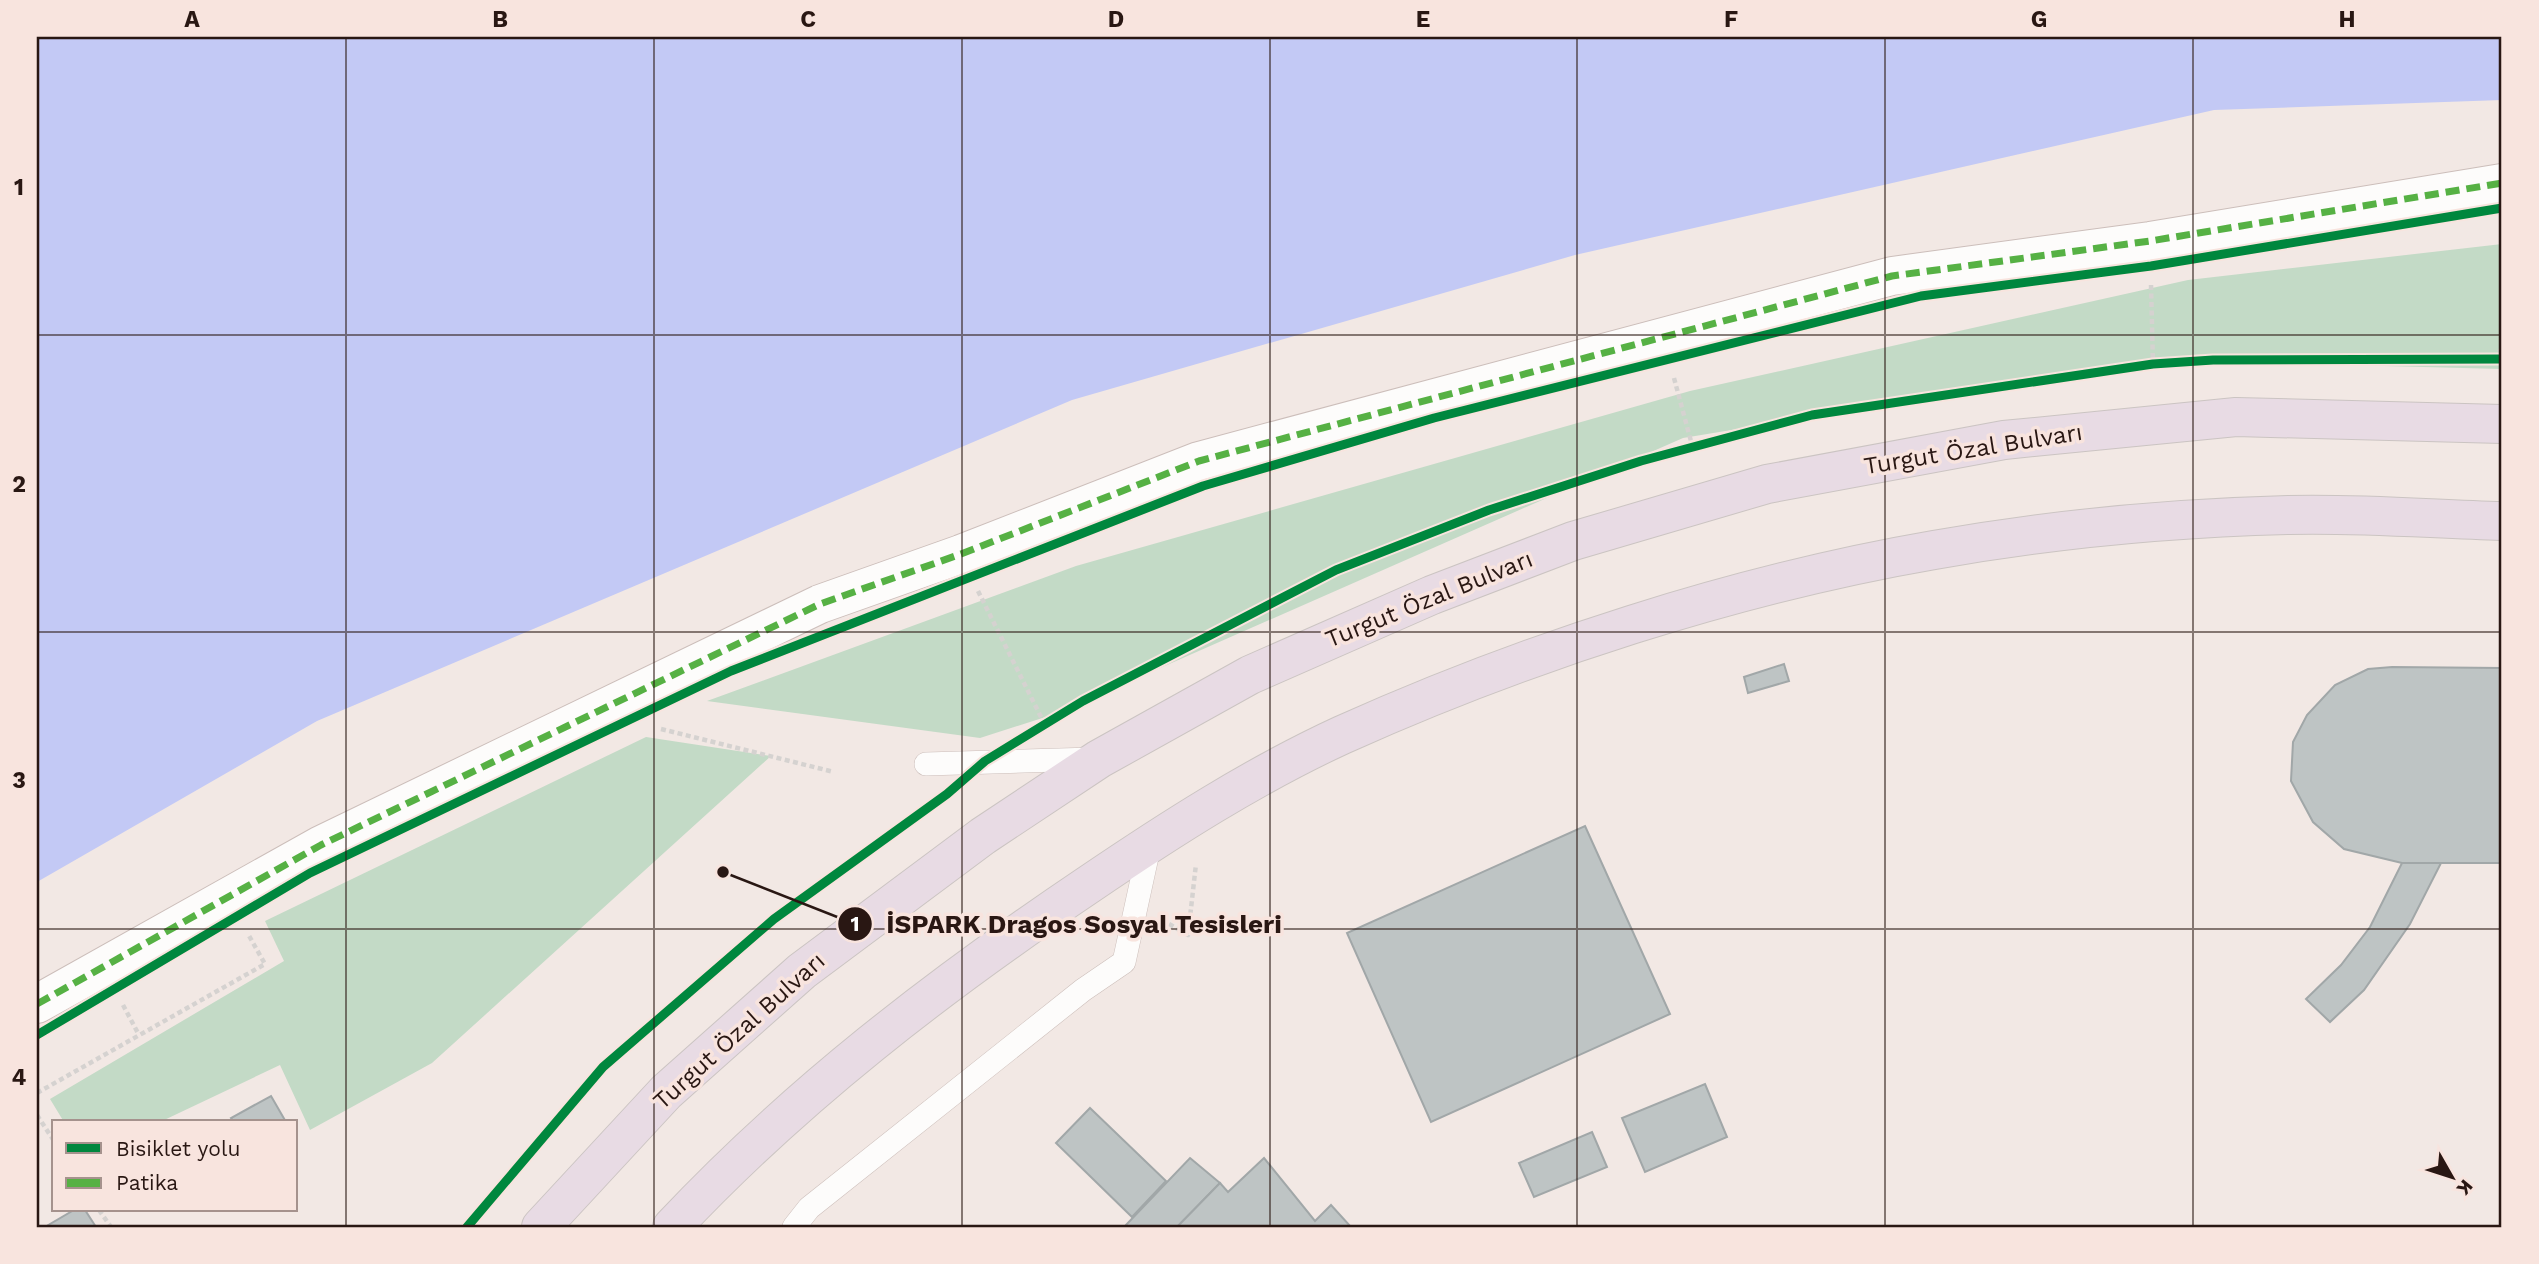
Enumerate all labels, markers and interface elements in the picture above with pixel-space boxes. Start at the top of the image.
text: A [184,6,200,33]
text: B [492,6,508,33]
text: C [800,6,816,33]
text: D [1108,6,1124,33]
text: E [1416,6,1430,33]
text: F [1724,6,1738,33]
text: G [2031,6,2047,33]
text: H [2338,6,2356,33]
text: 1 [14,174,24,201]
street label: Turgut Özal Bulvarı [1862,418,2084,480]
text: 2 [12,471,26,498]
street label: Turgut Özal Bulvarı [1321,545,1537,653]
text: 3 [12,767,26,794]
callout: İSPARK Dragos Sosyal Tesisleri [837,900,1297,947]
text: İSPARK Dragos Sosyal Tesisleri [886,909,1282,939]
text: 1 [850,911,860,936]
street label: Turgut Özal Bulvarı [648,947,830,1115]
text: 4 [12,1064,27,1091]
legend [52,1120,298,1212]
text: Bisiklet yolu [116,1136,240,1161]
north arrow [2416,1142,2486,1212]
text: Patika [116,1170,178,1195]
text: K [2452,1175,2478,1200]

